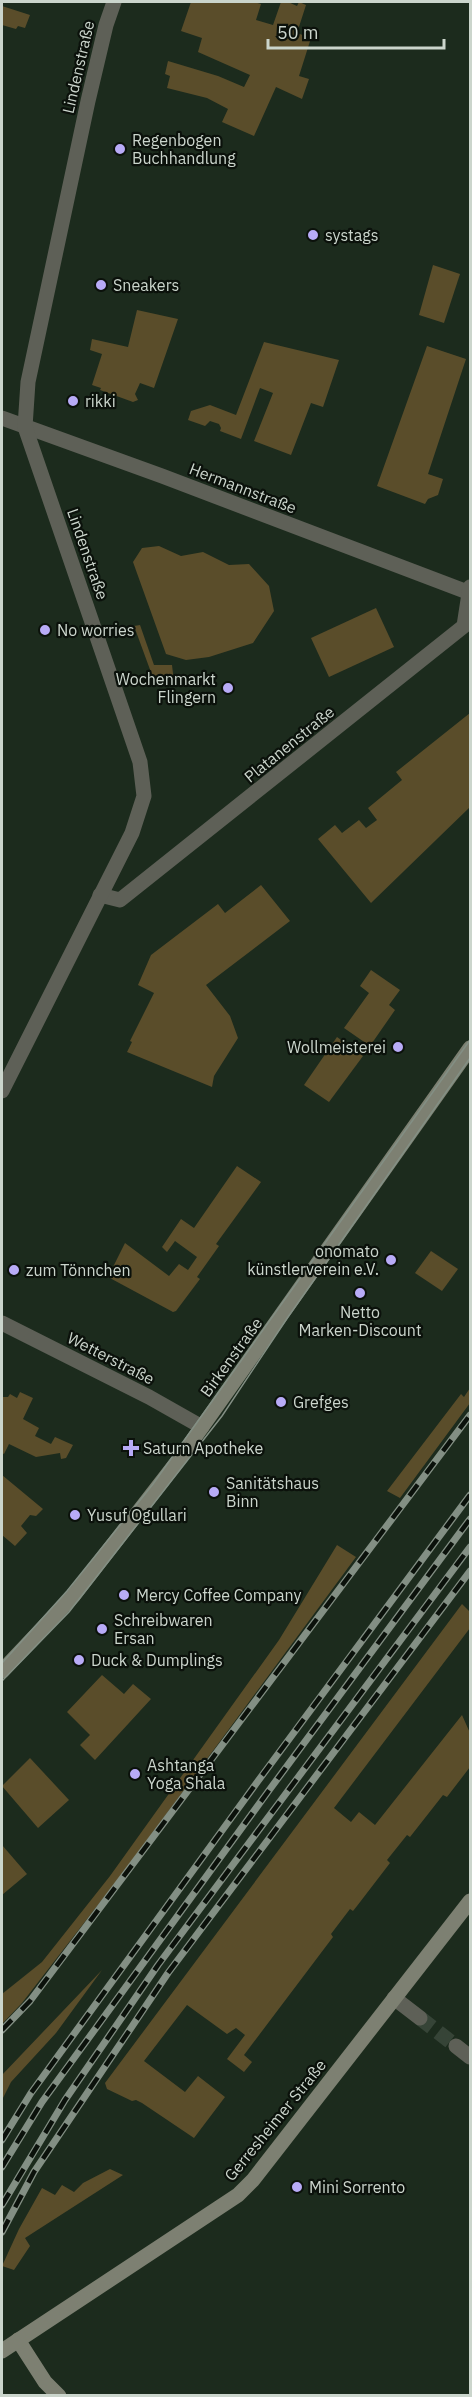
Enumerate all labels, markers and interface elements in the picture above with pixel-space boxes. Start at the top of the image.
scale bar [268,12,444,50]
street label: Lindenstraße [58,18,98,116]
text: 50 m [277,21,319,44]
place label: Regenbogen Buchhandlung [132,130,236,168]
marker: Regenbogen Buchhandlung [113,142,127,156]
place label: systags [325,225,379,245]
marker: systags [306,228,320,242]
place label: Sneakers [113,275,179,295]
marker: Sneakers [94,278,108,292]
place label: rikki [85,391,116,411]
marker: rikki [66,394,80,408]
street label: Hermannstraße [187,458,300,518]
street label: Lindenstraße [63,506,113,602]
place label: No worries [57,620,135,640]
marker: No worries [38,623,52,637]
place label: Wochenmarkt Flingern [116,669,216,707]
marker: Wochenmarkt Flingern [221,681,235,695]
street label: Platanenstraße [240,701,338,787]
place label: Wollmeisterei [287,1037,386,1057]
marker: Wollmeisterei [391,1040,405,1054]
place label: onomato künstlerverein e.V. [247,1241,379,1279]
marker: onomato künstlerverein e.V. [384,1253,398,1267]
place label: zum Tönnchen [26,1260,131,1280]
marker: zum Tönnchen [7,1263,21,1277]
marker: Netto Marken-Discount [353,1286,367,1300]
place label: Netto Marken-Discount [298,1302,422,1340]
street label: Birkenstraße [196,1313,267,1401]
street label: Wetterstraße [64,1327,158,1389]
place label: Grefges [293,1392,349,1412]
marker: Grefges [274,1395,288,1409]
place label: Saturn Apotheke [143,1438,263,1458]
marker: Saturn Apotheke [124,1441,138,1455]
place label: Sanitätshaus Binn [226,1473,319,1511]
marker: Sanitätshaus Binn [207,1485,221,1499]
place label: Yusuf Ogullari [87,1505,187,1525]
marker: Yusuf Ogullari [68,1508,82,1522]
place label: Mercy Coffee Company [136,1585,301,1605]
marker: Mercy Coffee Company [117,1588,131,1602]
place label: Schreibwaren Ersan [114,1610,213,1648]
marker: Schreibwaren Ersan [95,1622,109,1636]
place label: Duck & Dumplings [91,1650,223,1670]
marker: Duck & Dumplings [72,1653,86,1667]
place label: Ashtanga Yoga Shala [147,1755,226,1793]
marker: Ashtanga Yoga Shala [128,1767,142,1781]
street label: Gerresheimer Straße [220,2055,330,2185]
place label: Mini Sorrento [309,2177,405,2197]
marker: Mini Sorrento [290,2180,304,2194]

